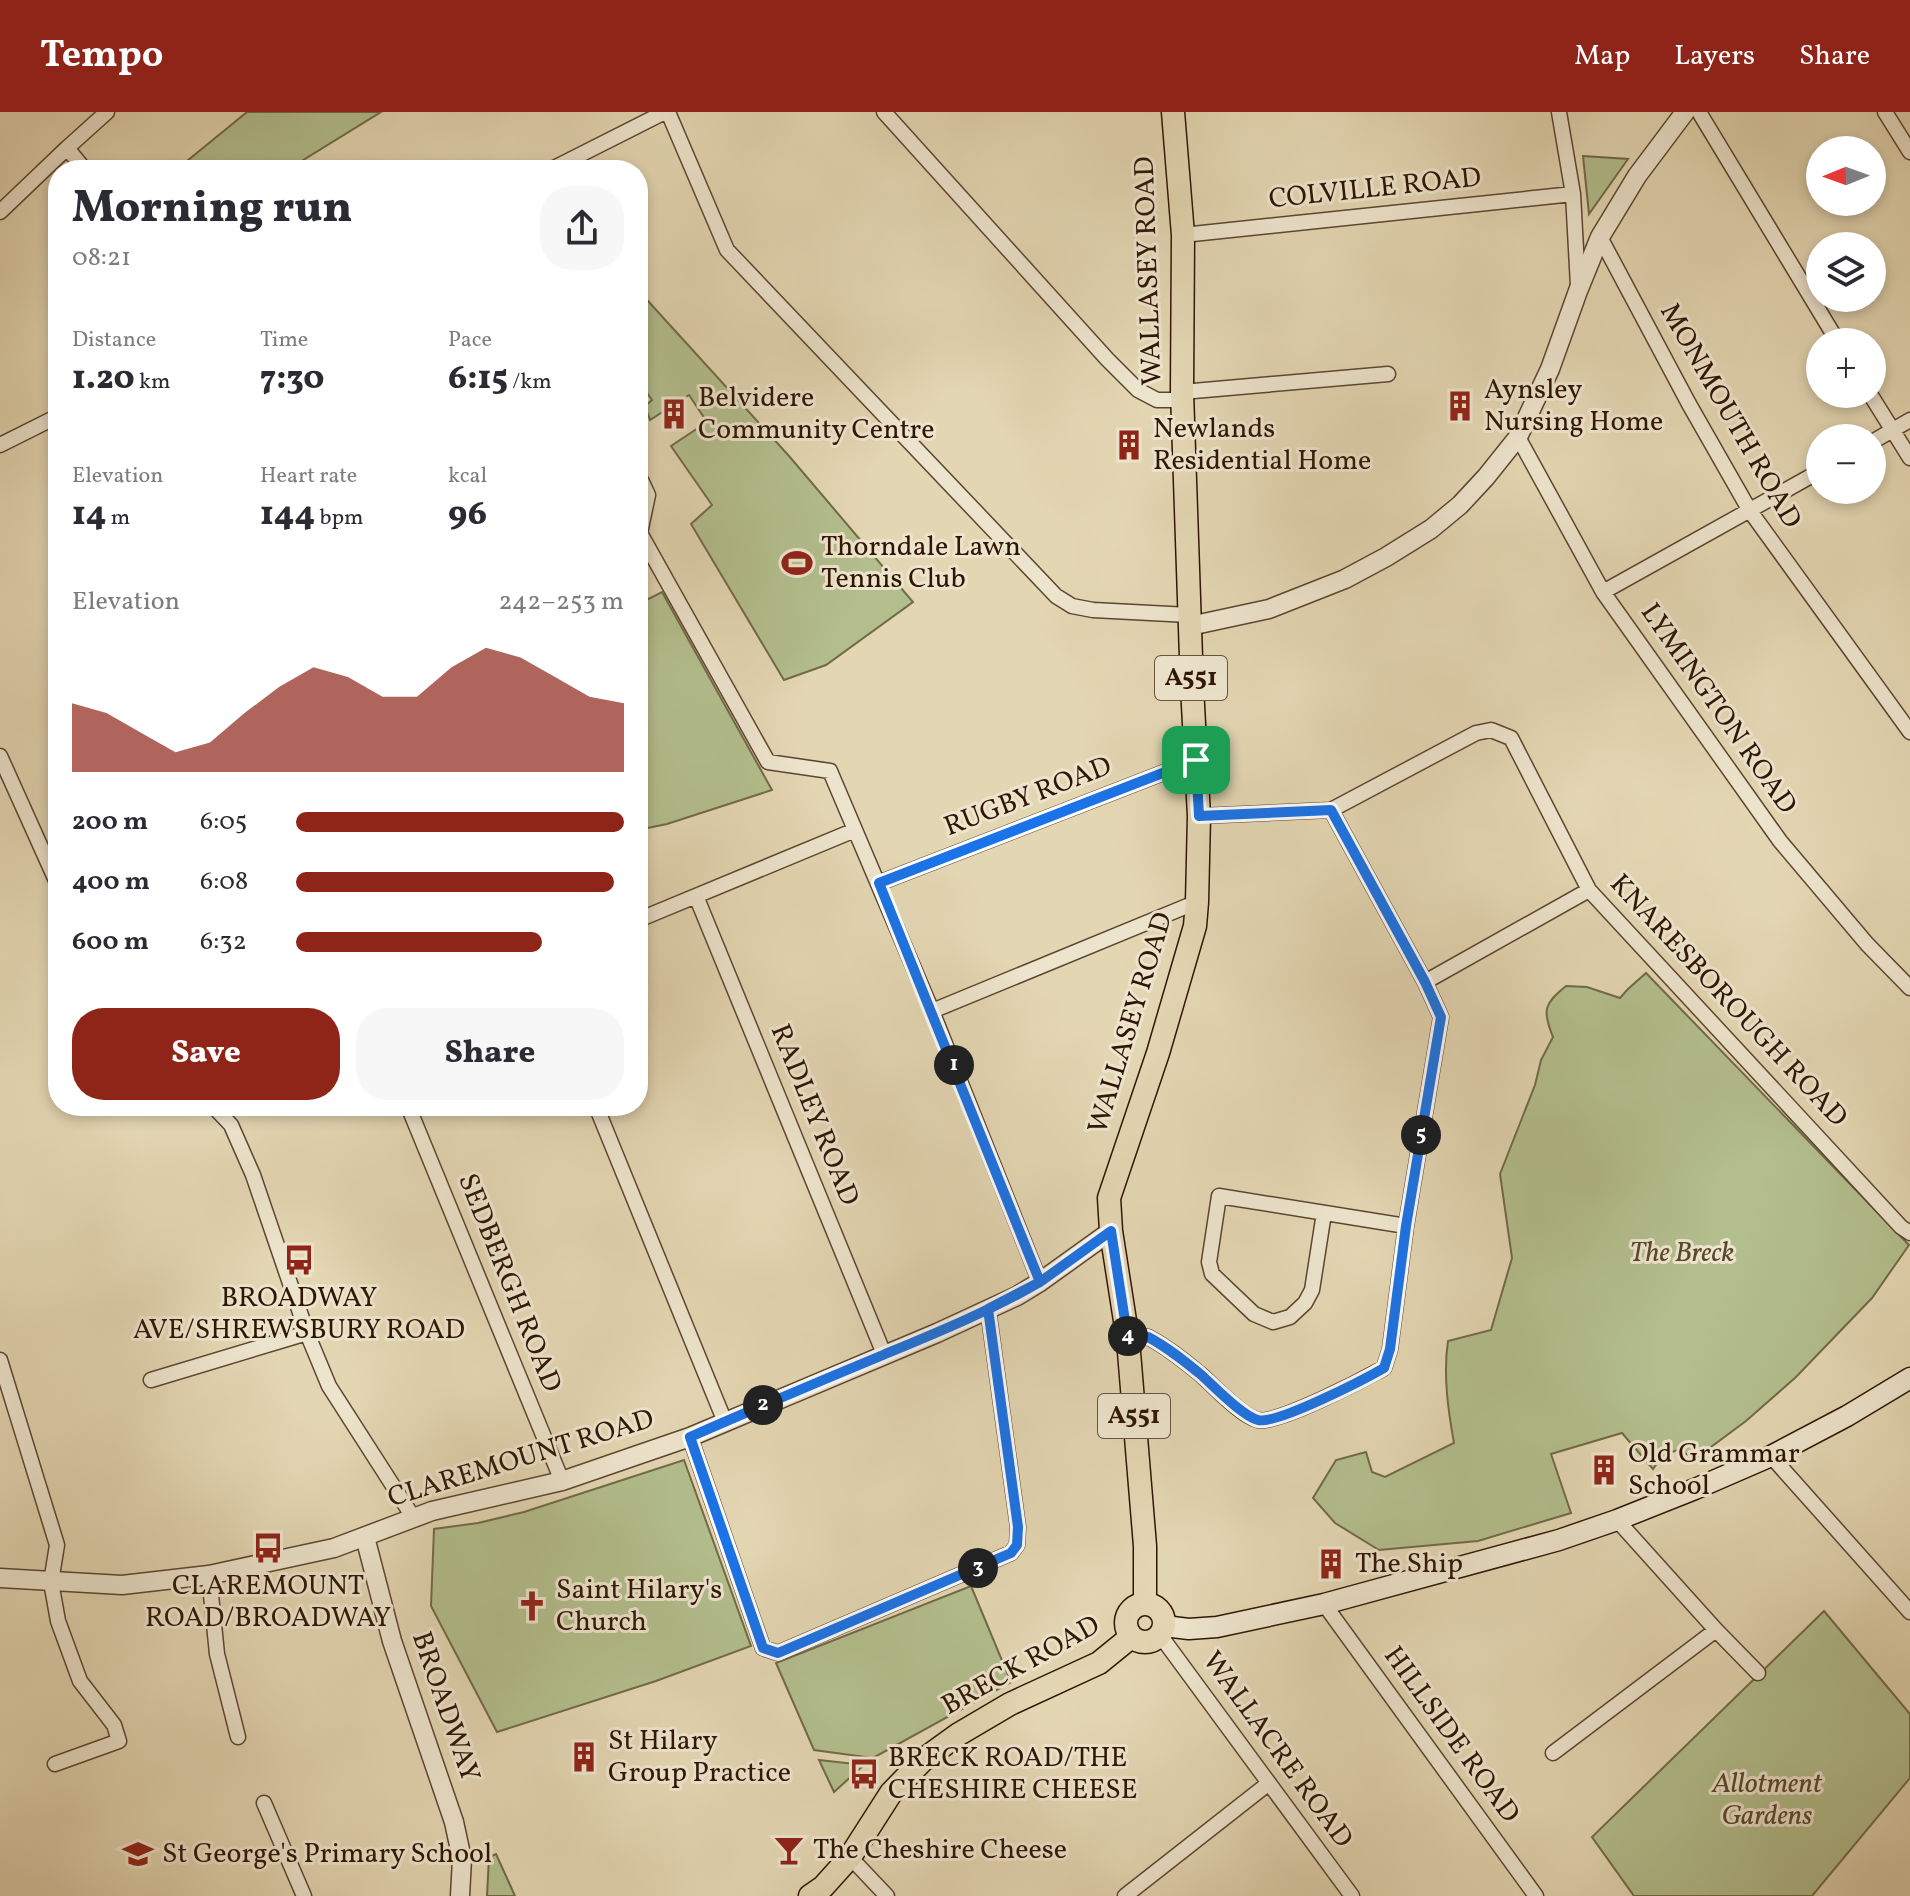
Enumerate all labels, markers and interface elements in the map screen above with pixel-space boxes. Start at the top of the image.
text: Tempo [40,30,164,83]
text: Map [1574,37,1630,76]
text: Layers [1674,37,1755,76]
text: Share [1799,37,1870,76]
north arrow [1806,136,1886,216]
map controls [1806,136,1886,504]
street label: WALLASEY ROAD [1126,156,1172,386]
street label: COLVILLE ROAD [1267,158,1483,220]
text: Morning run [72,179,352,240]
button: share [540,186,624,270]
button: layers [1806,232,1886,312]
text: 08:21 [72,240,131,276]
street label: MONMOUTH ROAD [1650,296,1810,536]
text: Distance [72,325,156,356]
text: Time [260,325,308,356]
text: Pace [448,325,492,356]
button: + [1806,328,1886,408]
text: 1.20 [72,356,135,403]
text: 7:30 [260,356,325,403]
text: 6:15 [448,356,508,403]
text: km [135,367,171,398]
text: /km [508,367,552,398]
place label: Aynsley Nursing Home [1484,371,1663,442]
place label: Belvidere Community Centre [698,379,935,450]
building icon: Aynsley Nursing Home [1443,389,1477,423]
building icon: Belvidere Community Centre [657,397,691,431]
place label: Newlands Residential Home [1153,410,1371,481]
button: − [1806,424,1886,504]
building icon: Newlands Residential Home [1112,428,1146,462]
text: Elevation [72,461,163,492]
text: Heart rate [260,461,357,492]
text: kcal [448,461,487,492]
text: 14 [72,492,106,539]
text: 144 [260,492,315,539]
text: 96 [448,492,487,539]
text: m [106,503,130,534]
text: bpm [315,503,364,534]
place label: Thorndale Lawn Tennis Club [821,528,1021,599]
sports icon: Thorndale Lawn Tennis Club [780,546,814,580]
text: Elevation [72,584,180,620]
text: 242–253 m [499,584,624,620]
street label: LYMINGTON ROAD [1630,596,1806,822]
road number: A551 [1155,656,1227,700]
pin [1162,726,1230,794]
icon: arrive [1174,738,1218,782]
street label: RUGBY ROAD [939,747,1117,847]
text: 200 m [72,804,148,840]
text: 6:05 [200,804,247,840]
text: 400 m [72,864,150,900]
text: 6:08 [200,864,248,900]
street label: KNARESBOROUGH ROAD [1600,866,1856,1136]
street label: WALLASEY ROAD [1079,908,1183,1138]
text: 600 m [72,924,149,960]
text: 6:32 [200,924,247,960]
button: Save [72,1008,340,1100]
button: Share [356,1008,624,1100]
street label: RADLEY ROAD [760,1018,868,1212]
pin: 1 [934,1045,974,1085]
text: 1 [950,1049,958,1080]
pin: 5 [1401,1115,1441,1155]
text: 5 [1416,1119,1426,1150]
street label: SEDBERGH ROAD [447,1168,571,1398]
park label: The Breck [1630,1234,1734,1273]
bus stop icon: BROADWAY AVE/SHREWSBURY ROAD [282,1243,316,1277]
place label: BROADWAY AVE/SHREWSBURY ROAD [133,1279,465,1350]
pin: 4 [1108,1316,1148,1356]
text: 4 [1121,1320,1135,1351]
pin: 2 [743,1385,783,1425]
text: 2 [757,1389,769,1420]
road number: A551 [1098,1394,1170,1438]
street label: CLAREMOUNT ROAD [383,1400,659,1518]
place label: Old Grammar School [1628,1435,1800,1506]
building icon: Old Grammar School [1587,1453,1621,1487]
bus stop icon: CLAREMOUNT ROAD/BROADWAY [251,1531,285,1565]
place label: The Ship [1355,1545,1463,1584]
building icon: The Ship [1314,1547,1348,1581]
pin: 3 [958,1548,998,1588]
text: 3 [972,1552,984,1583]
place label: CLAREMOUNT ROAD/BROADWAY [145,1567,391,1638]
place label: Saint Hilary's Church [556,1571,722,1642]
church icon: Saint Hilary's Church [515,1589,549,1623]
street label: BRECK ROAD [935,1606,1107,1726]
street label: BROADWAY [401,1627,489,1787]
street label: HILLSIDE ROAD [1374,1639,1528,1831]
street label: WALLACRE ROAD [1192,1644,1362,1856]
place label: St Hilary Group Practice [608,1722,791,1793]
place label: BRECK ROAD/THE CHESHIRE CHEESE [888,1739,1138,1810]
building icon: St Hilary Group Practice [567,1740,601,1774]
bus stop icon: BRECK ROAD/THE CHESHIRE CHEESE [847,1757,881,1791]
park label: Allotment Gardens [1711,1765,1823,1836]
place label: The Cheshire Cheese [813,1831,1067,1870]
bar icon: The Cheshire Cheese [772,1833,806,1867]
place label: St George's Primary School [162,1835,492,1874]
school or university icon: St George's Primary School [121,1837,155,1871]

